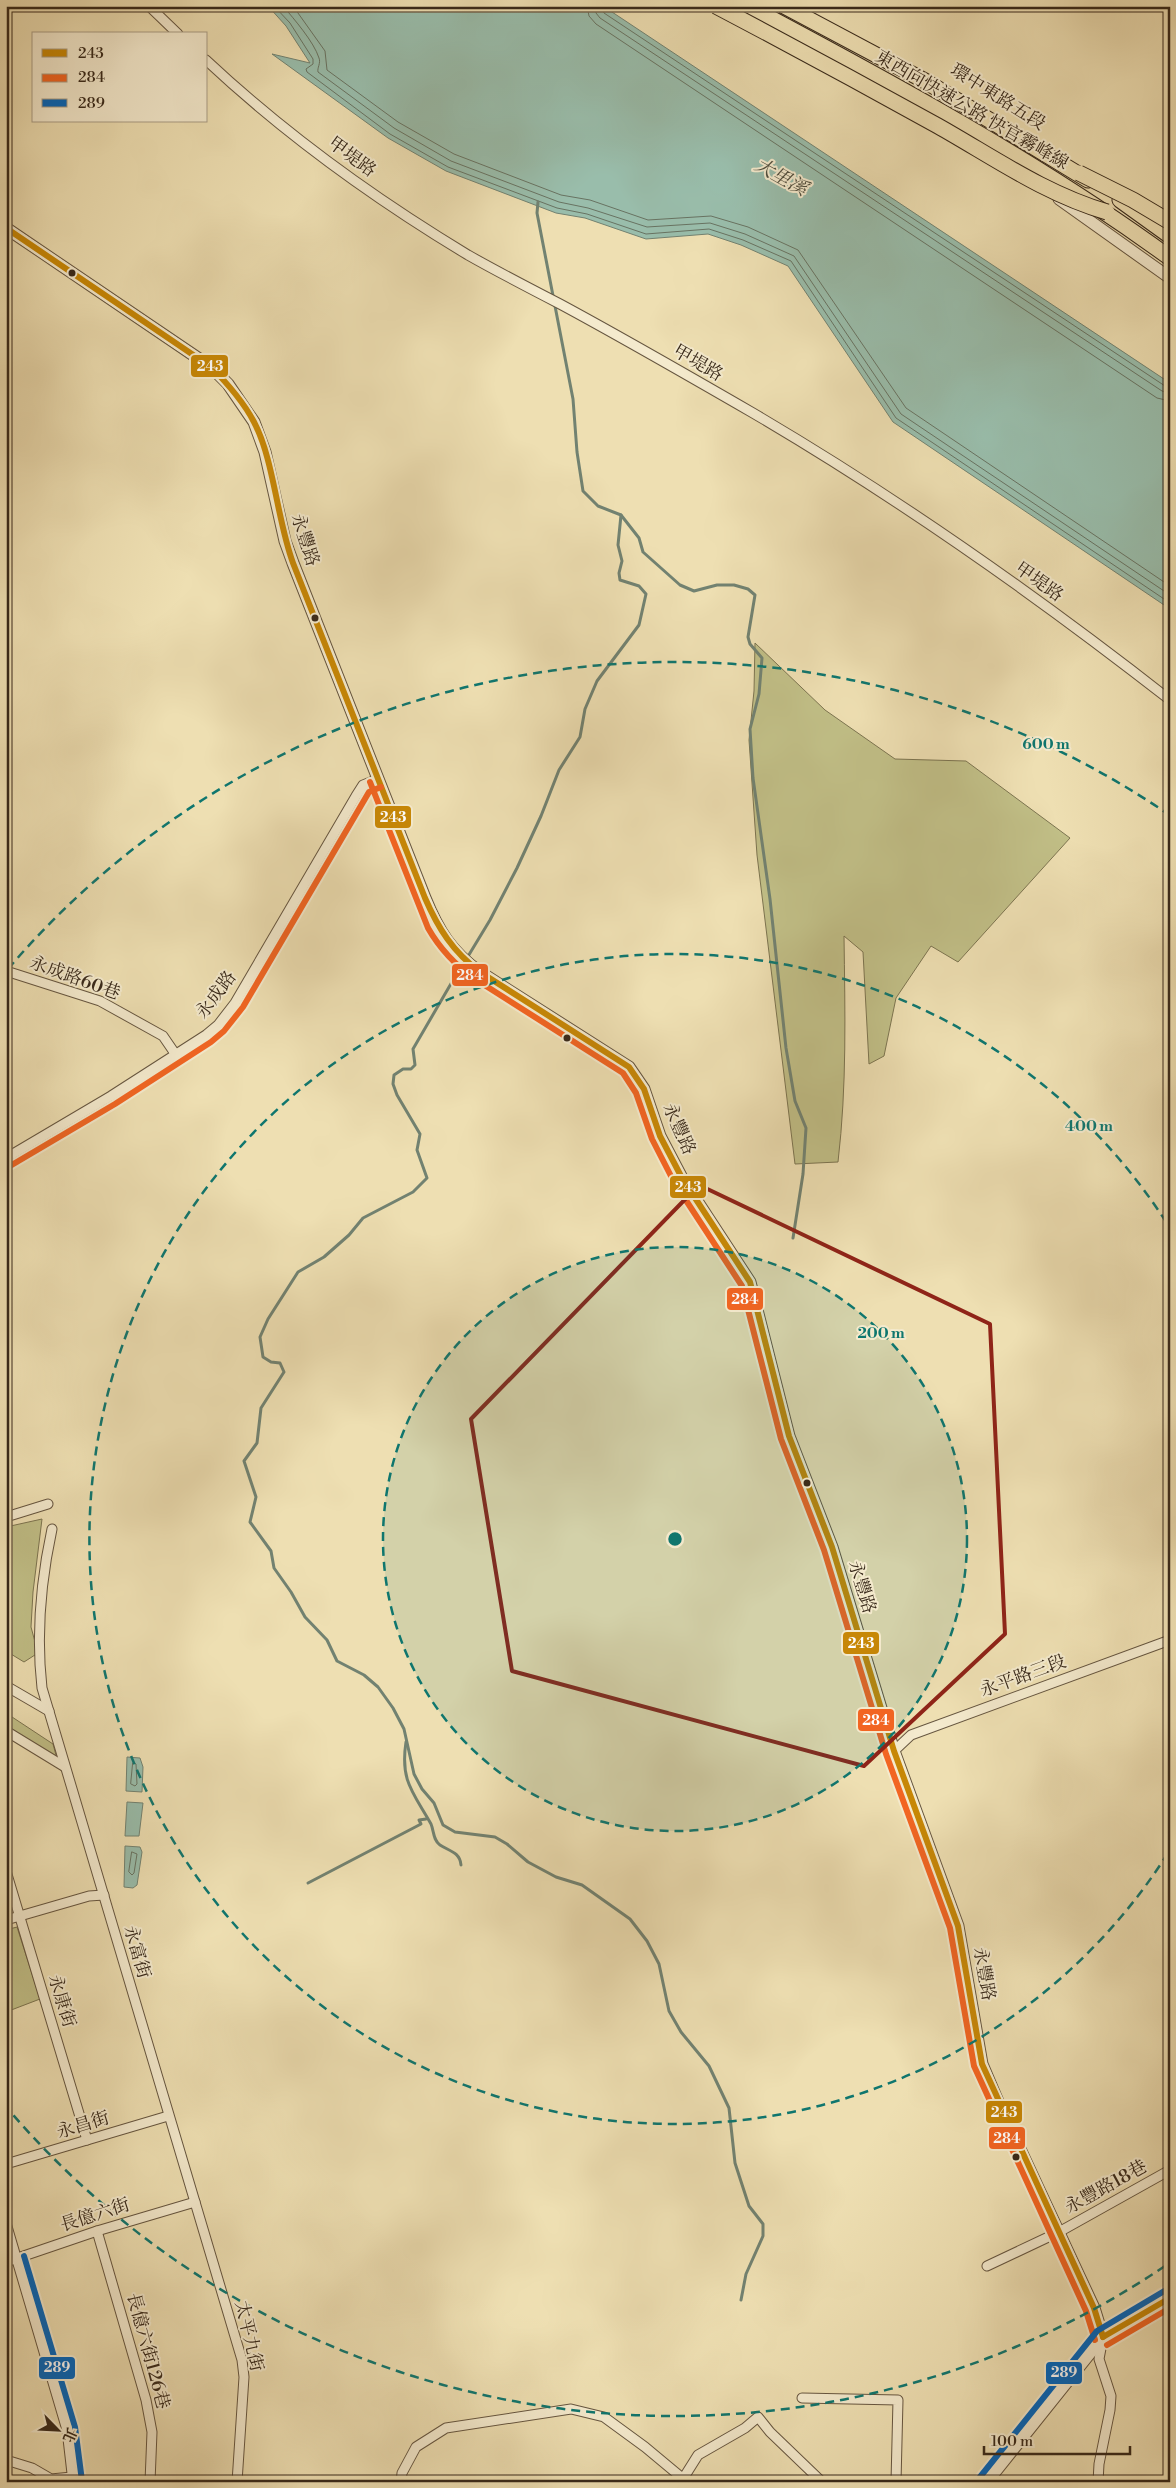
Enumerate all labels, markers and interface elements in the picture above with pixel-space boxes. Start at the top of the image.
legend [32,32,208,122]
text: 243 [78,44,104,63]
street label: 東西向快速公路 快官霧峰線 [871,45,1073,175]
street label: 環中東路五段 [946,59,1050,135]
text: 284 [78,68,105,87]
text: 289 [78,94,105,113]
street label: 甲堤路 [323,132,381,182]
water label: 大里溪 [750,153,813,202]
unlabelled marker [67,268,77,278]
street label: 甲堤路 [669,340,727,386]
line badge: 243 [190,354,229,378]
text: 243 [197,358,223,376]
street label: 永豐路 [286,511,324,569]
street label: 甲堤路 [1010,557,1068,607]
unlabelled marker [310,613,320,623]
text: 600 m [1022,735,1070,754]
line badge: 243 [374,805,412,829]
text: 243 [380,809,406,827]
street label: 永成路60巷 [27,951,123,1005]
line badge: 284 [451,963,489,987]
street label: 永成路 [191,967,241,1023]
text: 284 [456,967,484,985]
unlabelled marker [562,1033,572,1043]
street label: 永豐路 [658,1100,700,1158]
text: 400 m [1065,1117,1113,1136]
line badge: 243 [669,1175,707,1199]
text: 243 [675,1179,701,1197]
line badge: 284 [726,1287,764,1311]
text: 284 [731,1291,759,1309]
text: 200 m [857,1324,905,1343]
unlabelled marker [802,1478,812,1488]
centre of rings [666,1530,684,1548]
street label: 永豐路 [843,1558,881,1616]
line badge: 243 [842,1631,880,1655]
text: 243 [848,1635,874,1653]
street label: 永平路三段 [977,1650,1069,1702]
line badge: 284 [857,1708,895,1732]
text: 284 [862,1712,890,1730]
street label: 永富街 [119,1923,155,1981]
street label: 永豐路 [968,1945,1000,2003]
street label: 永康街 [43,1972,81,2030]
line badge: 243 [985,2100,1023,2124]
text: 243 [991,2104,1017,2122]
street label: 永昌街 [54,2106,112,2144]
line badge: 284 [988,2126,1026,2150]
text: 284 [993,2130,1021,2148]
unlabelled marker [1011,2152,1021,2162]
street label: 永豐路18巷 [1061,2155,1151,2219]
street label: 長億六街 [57,2193,133,2237]
street label: 長億六街126巷 [121,2290,175,2412]
street label: 太平九街 [230,2298,268,2374]
line badge: 289 [38,2356,76,2380]
text: 289 [44,2359,70,2377]
line badge: 289 [1045,2361,1083,2385]
text: 289 [1051,2364,1077,2382]
north arrow [32,2406,82,2456]
scale bar [984,2423,1130,2455]
text: 北 [58,2425,80,2445]
text: 100 m [991,2432,1033,2451]

